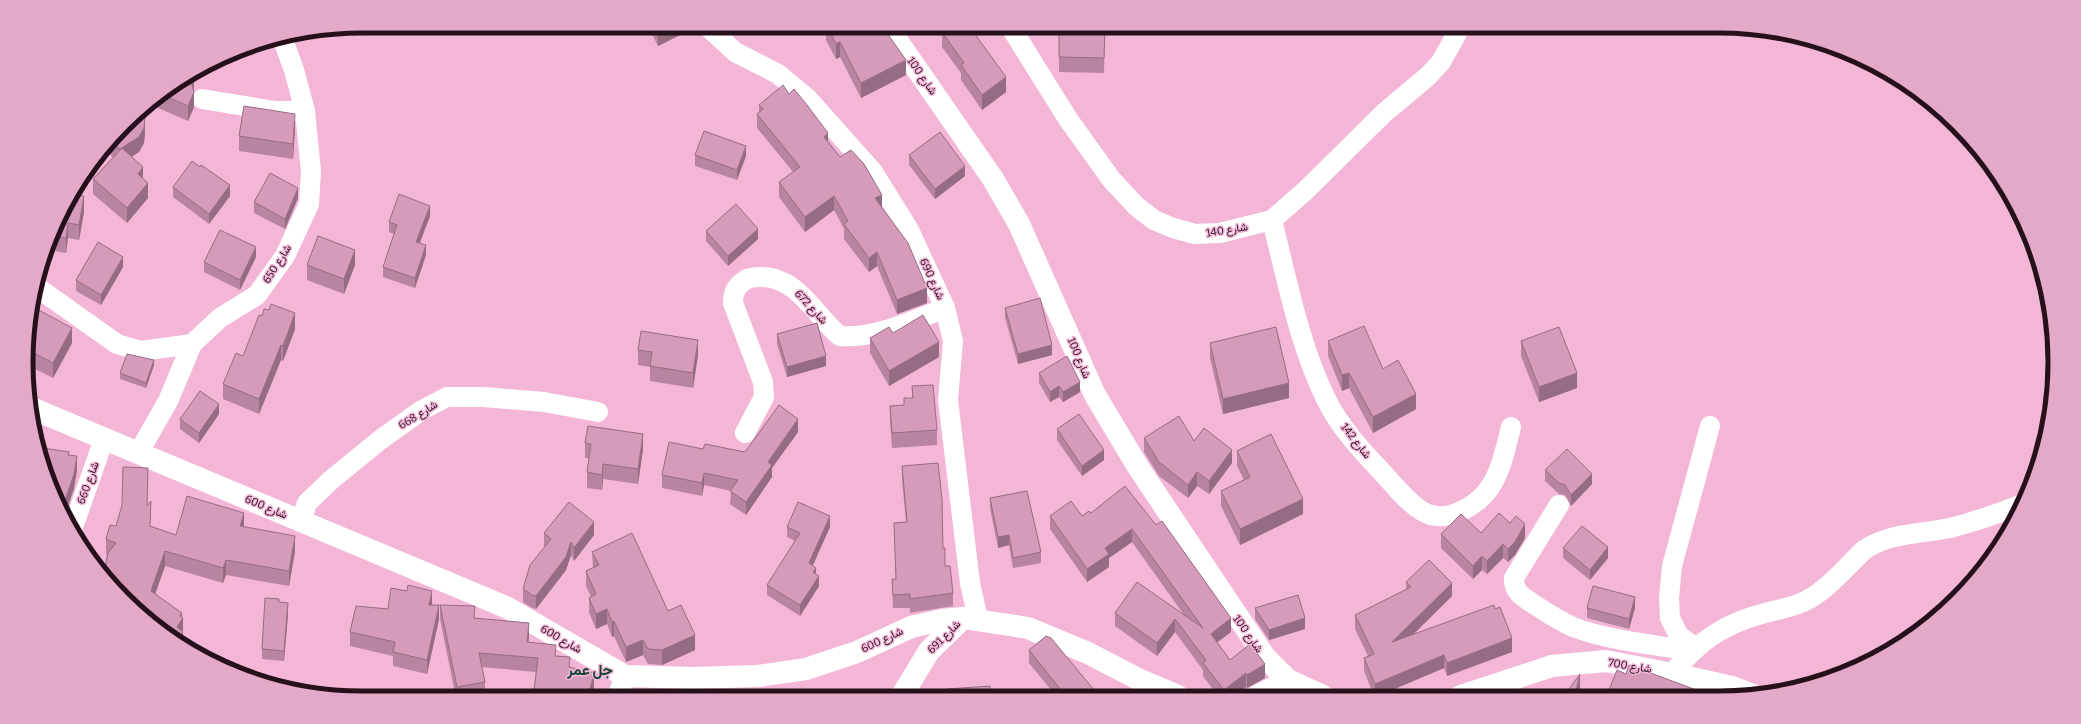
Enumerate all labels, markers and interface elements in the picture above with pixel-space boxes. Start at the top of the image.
street label: شارع 100 [904,55,940,98]
street label: شارع 140 [1205,220,1249,241]
street label: شارع 650 [260,242,295,286]
street label: شارع 690 [916,256,947,303]
street label: شارع 672 [791,287,830,328]
street label: شارع 100 [1064,336,1093,381]
street label: شارع 668 [396,398,441,433]
street label: شارع 142 [1337,421,1374,462]
street label: شارع 660 [74,460,103,506]
street label: شارع 600 [242,492,289,523]
street label: شارع 100 [1230,613,1266,656]
street label: شارع 691 [925,617,964,657]
street label: شارع 600 [538,622,584,657]
street label: شارع 600 [859,624,906,656]
street label: شارع 700 [1607,656,1653,677]
district label: جل عمر [566,661,613,679]

